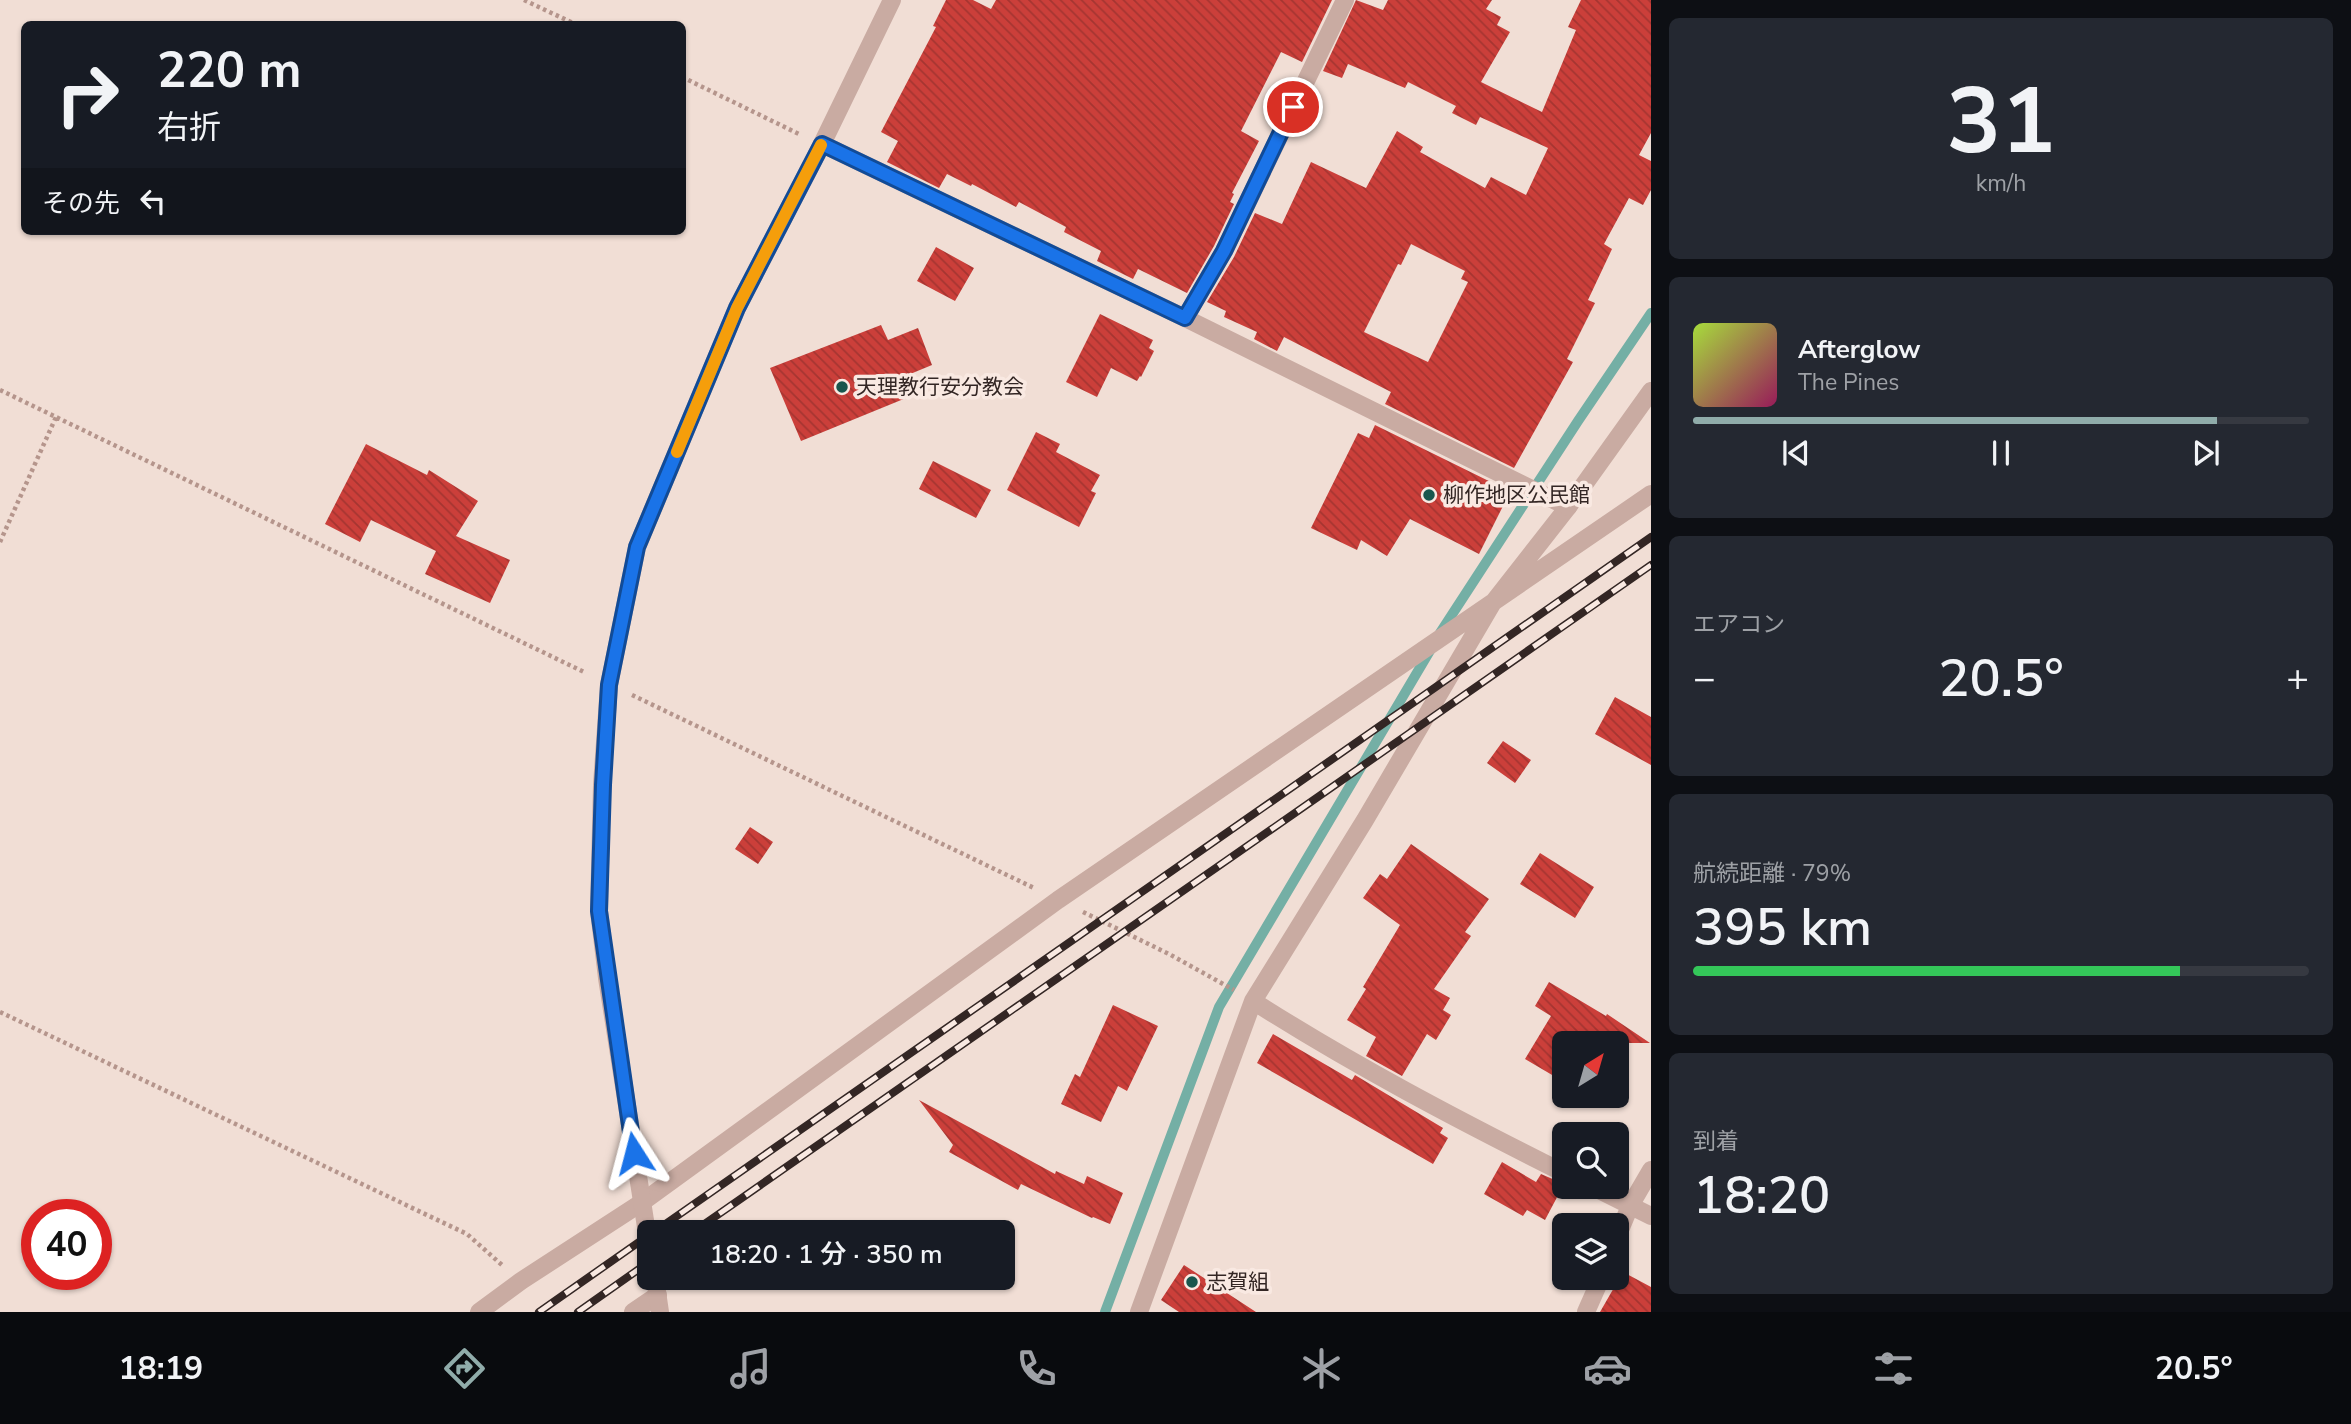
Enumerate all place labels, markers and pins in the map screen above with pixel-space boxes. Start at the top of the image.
pin [1263,77,1323,137]
place label: 天理教行安分教会 [856,373,1024,401]
marker: 天理教行安分教会 [834,379,850,395]
place label: 柳作地区公民館 [1443,481,1590,509]
marker: 柳作地区公民館 [1421,487,1437,503]
place label: 志賀組 [1206,1268,1269,1296]
marker: 志賀組 [1184,1274,1200,1290]

